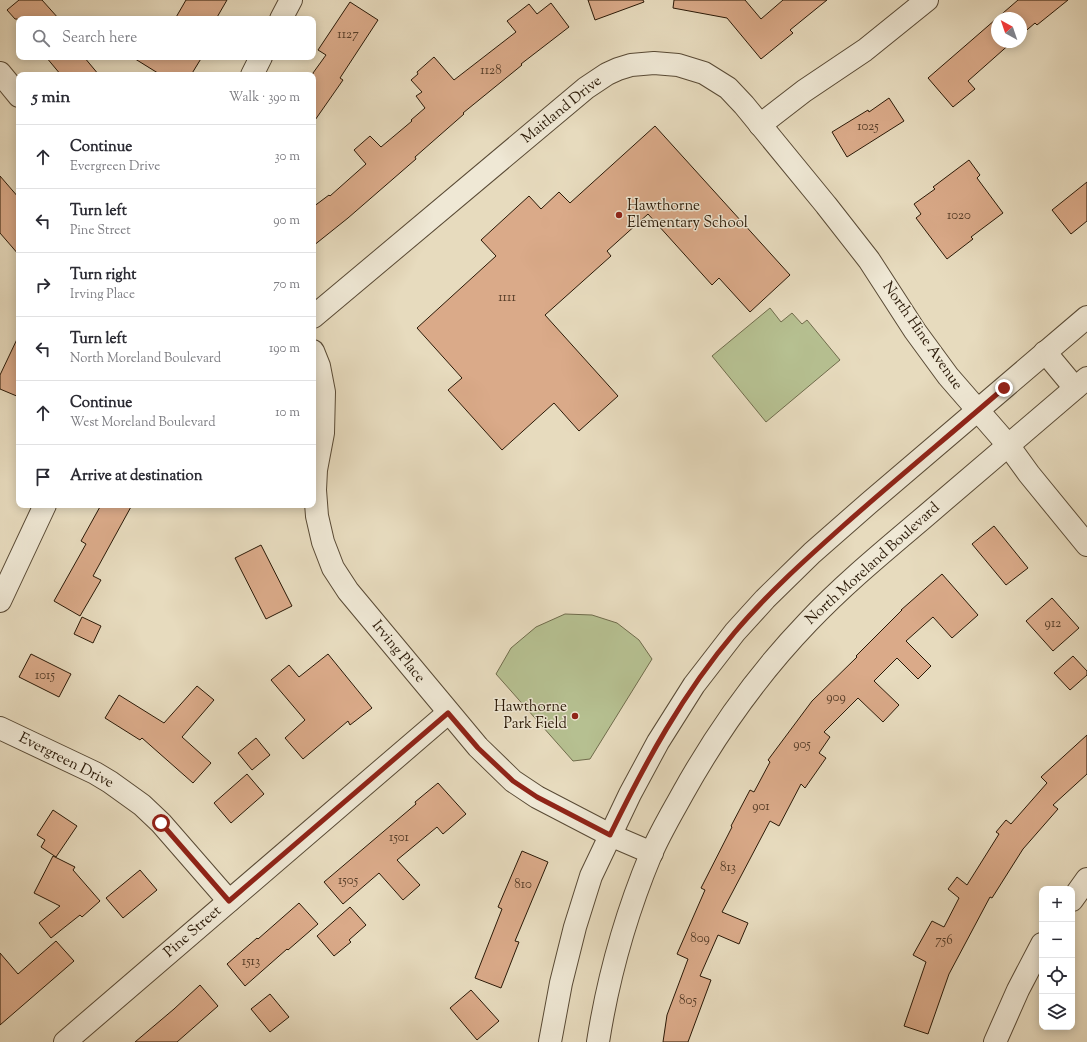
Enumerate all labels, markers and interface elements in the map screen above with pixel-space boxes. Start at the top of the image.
north arrow [991,12,1027,48]
search box [16,16,316,60]
house number: 1127 [337,26,359,44]
icon: search [30,27,52,49]
text: Search here [62,28,137,49]
house number: 1128 [480,62,502,80]
street label: Maitland Drive [517,71,607,149]
text: 5 min [32,86,70,110]
text: Walk · 390 m [229,89,300,107]
house number: 1025 [857,118,879,136]
text: Continue [70,137,132,158]
icon: ahead [32,146,54,168]
text: 30 m [274,148,300,166]
text: Evergreen Drive [70,158,160,176]
place label: Hawthorne Elementary School [627,196,748,234]
text: Turn left [70,201,127,222]
house number: 1020 [947,207,971,225]
icon: left [32,210,54,232]
marker: Hawthorne Elementary School [614,210,624,220]
text: 90 m [273,212,300,230]
text: Pine Street [70,222,131,240]
text: Turn right [70,265,136,286]
icon: right [32,274,54,296]
text: 70 m [273,276,300,294]
street label: North Hine Avenue [877,278,967,394]
text: Irving Place [70,286,135,304]
house number: 1111 [498,289,516,307]
text: Turn left [70,329,127,350]
icon: left [32,338,54,360]
text: 190 m [269,340,300,358]
text: North Moreland Boulevard [70,350,221,368]
route end [995,379,1013,397]
text: Continue [70,393,132,414]
icon: ahead [32,402,54,424]
text: 10 m [275,404,300,422]
text: West Moreland Boulevard [70,414,216,432]
icon: arrive [32,466,54,488]
text: Arrive at destination [70,466,203,487]
street label: North Moreland Boulevard [801,498,945,630]
house number: 912 [1045,615,1061,633]
street label: Irving Place [366,616,430,688]
house number: 1015 [35,667,56,685]
house number: 909 [826,689,846,707]
place label: Hawthorne Park Field [494,697,568,735]
marker: Hawthorne Park Field [570,711,580,721]
street label: Evergreen Drive [15,728,117,794]
house number: 905 [793,736,811,754]
house number: 901 [752,798,770,816]
route start [152,814,170,832]
house number: 1501 [389,829,410,847]
house number: 813 [720,859,736,877]
house number: 1505 [338,872,359,890]
house number: 810 [514,876,532,894]
map controls [1039,886,1075,1030]
button: + [1039,886,1075,922]
street label: Pine Street [160,901,226,963]
button: − [1039,922,1075,958]
house number: 809 [690,930,710,948]
house number: 756 [935,932,953,950]
house number: 1513 [242,953,260,971]
button: locate [1039,958,1075,994]
house number: 805 [679,992,697,1010]
button: layers [1039,994,1075,1030]

